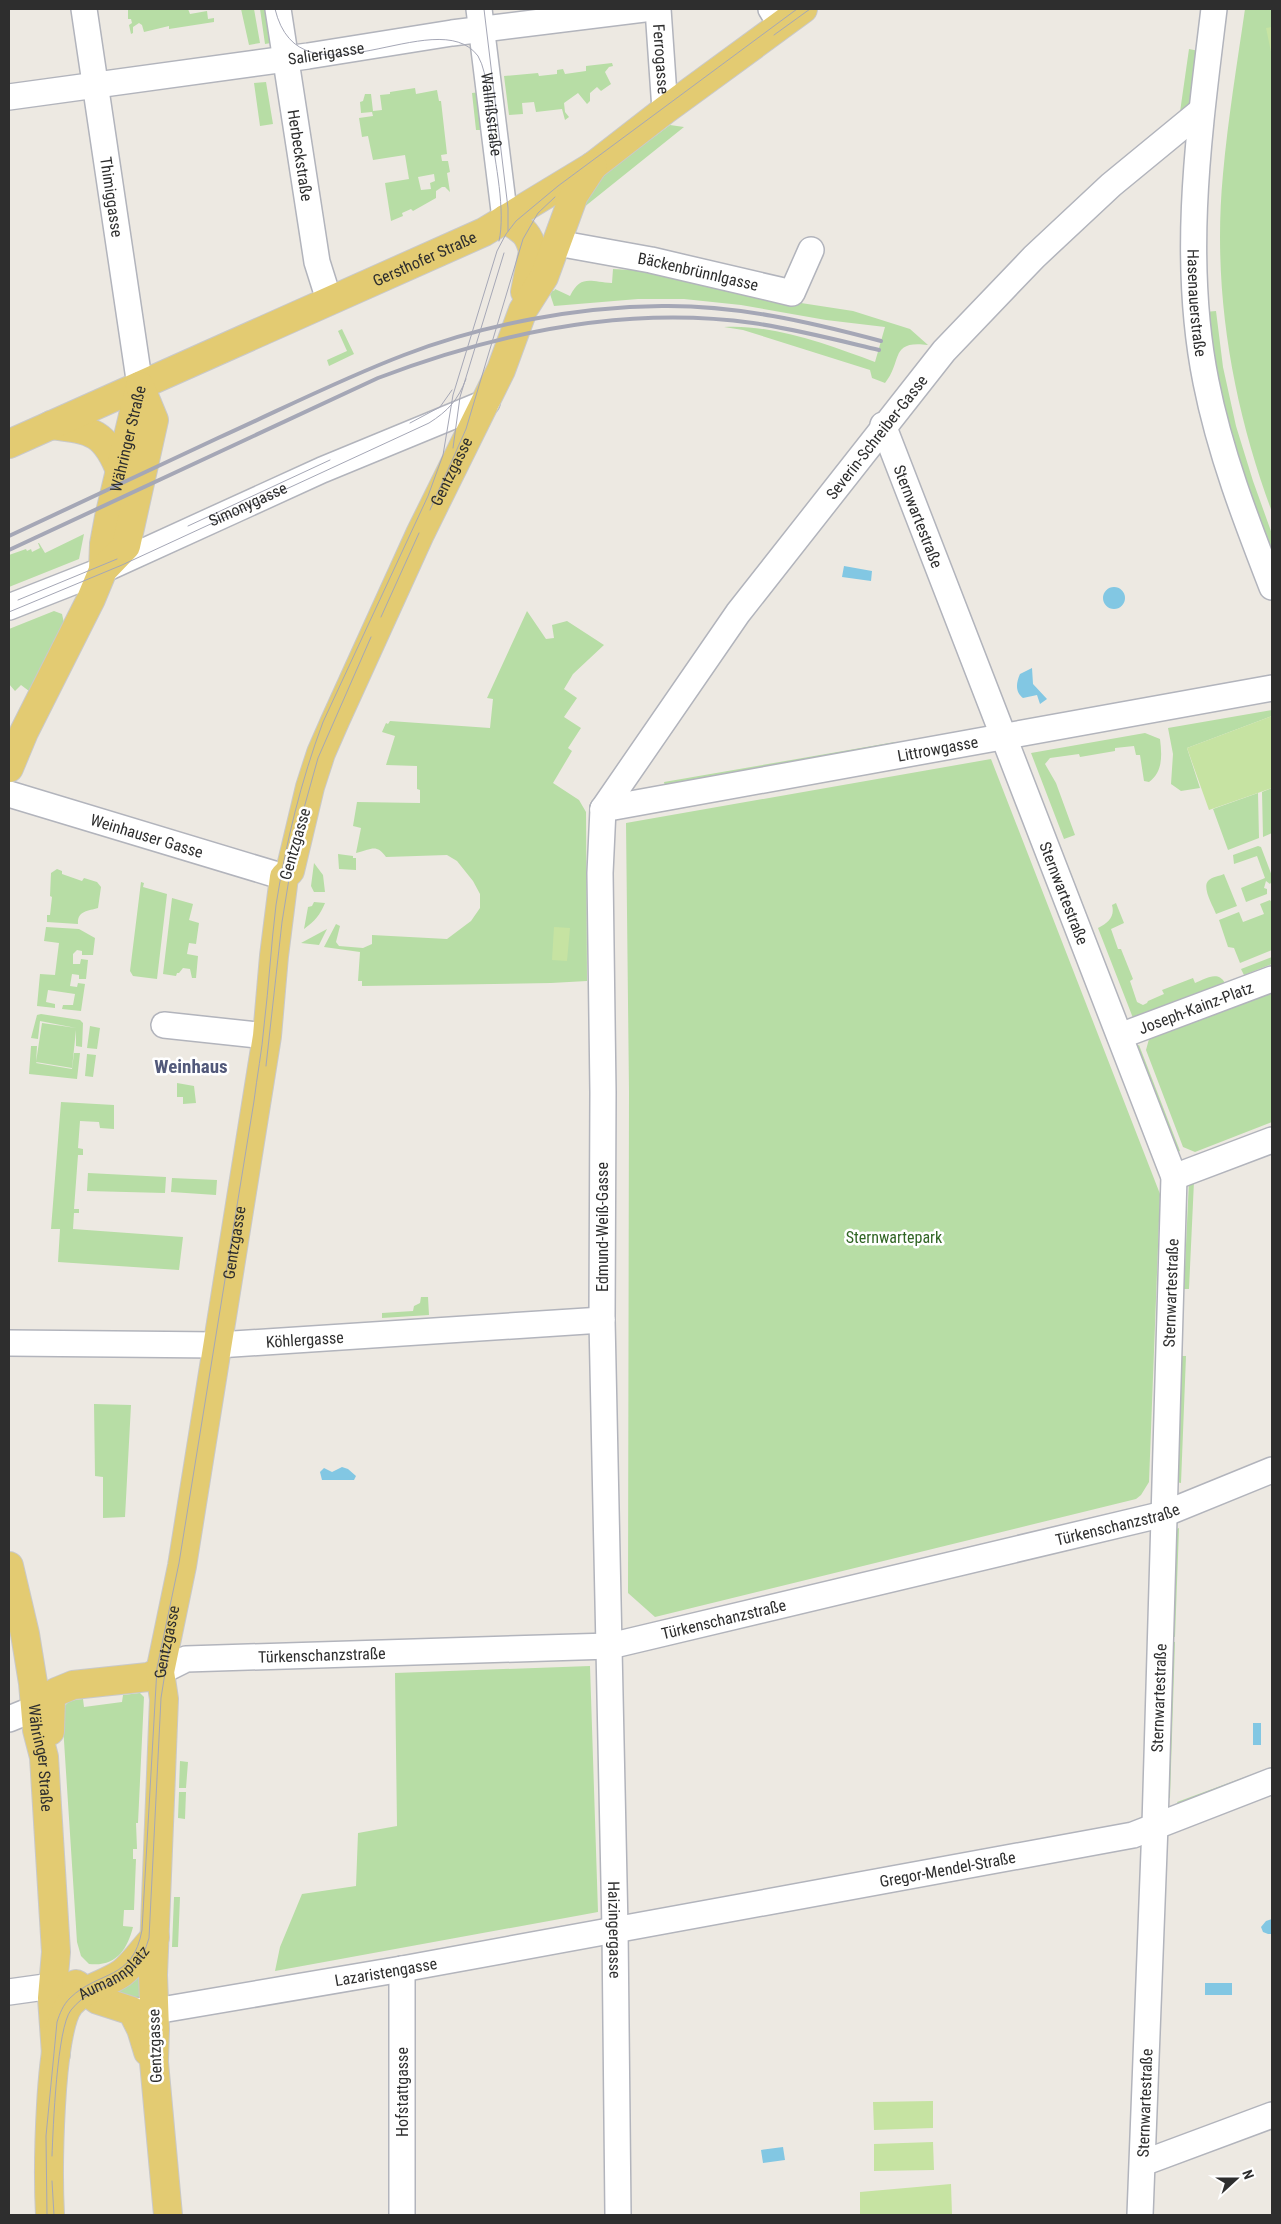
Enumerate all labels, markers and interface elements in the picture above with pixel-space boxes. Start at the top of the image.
street label: Ferrogasse [650,23,673,95]
street label: Salierigasse [287,38,365,68]
street label: Wallrißstraße [477,71,507,157]
street label: Herbeckstraße [284,108,317,202]
street label: Thimiggasse [97,155,127,238]
street label: Gersthofer Straße [370,227,479,290]
street label: Bäckenbrünnlgasse [636,248,760,294]
street label: Hasenauerstraße [1184,249,1211,358]
street label: Severin-Schreiber-Gasse [822,371,931,503]
street label: Währinger Straße [106,384,149,494]
street label: Gentzgasse [426,434,476,509]
street label: Sternwartestraße [890,462,947,571]
street label: Simonygasse [205,478,290,530]
street label: Littrowgasse [896,732,979,765]
street label: Gentzgasse [276,806,314,882]
street label: Weinhauser Gasse [88,810,205,862]
street label: Sternwartestraße [1036,839,1093,947]
street label: Joseph-Kainz-Platz [1136,977,1256,1038]
district label: Weinhaus [154,1055,228,1078]
street label: Edmund-Weiß-Gasse [593,1162,612,1292]
street label: Gentzgasse [219,1205,249,1281]
park label: Sternwartepark [846,1228,943,1247]
street label: Sternwartestraße [1160,1238,1182,1348]
street label: Köhlergasse [265,1327,344,1351]
street label: Türkenschanzstraße [1053,1499,1182,1549]
street label: Türkenschanzstraße [659,1595,788,1643]
street label: Gentzgasse [150,1604,183,1680]
street label: Türkenschanzstraße [258,1643,386,1666]
street label: Sternwartestraße [1148,1643,1170,1753]
street label: Währinger Straße [25,1703,57,1812]
street label: Gregor-Mendel-Straße [878,1847,1017,1891]
street label: Haizingergasse [604,1881,625,1979]
street label: Aumannplatz [74,1941,153,2003]
street label: Lazaristengasse [333,1953,438,1990]
street label: Gentzgasse [144,2009,166,2083]
street label: Hofstattgasse [393,2047,412,2137]
street label: Sternwartestraße [1134,2048,1156,2158]
north arrow [1211,2154,1261,2204]
text: N [1239,2167,1257,2181]

